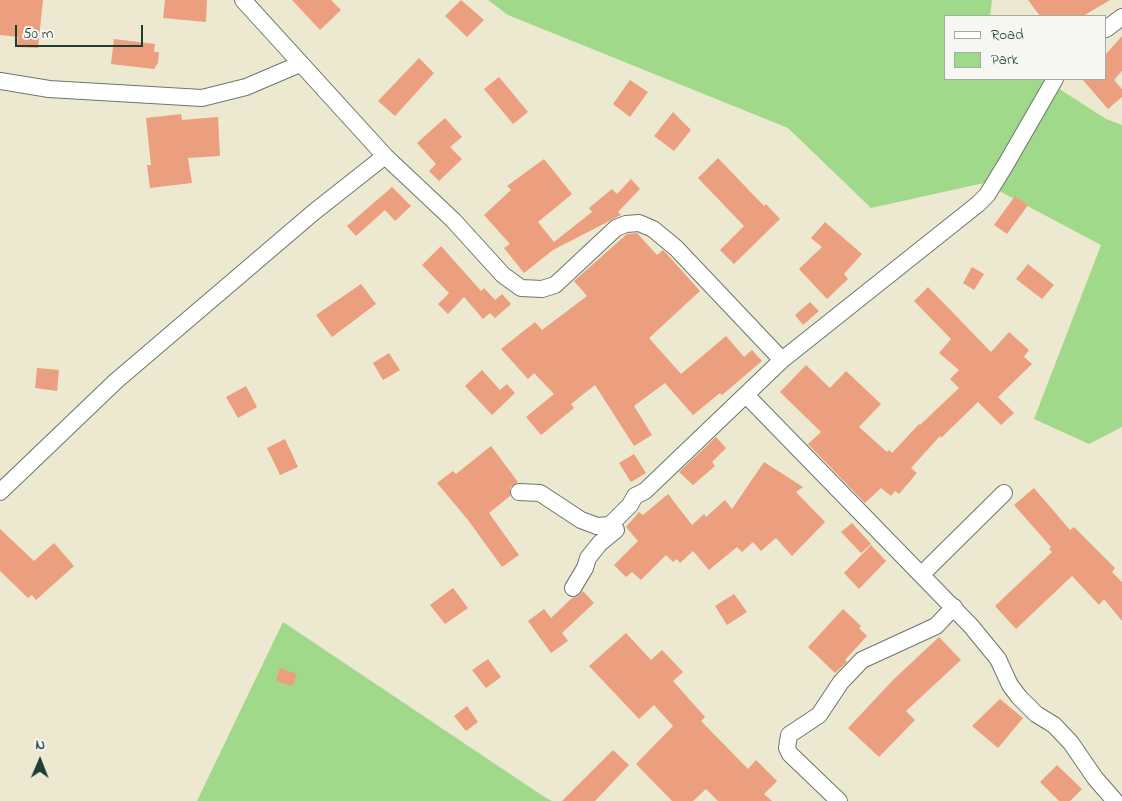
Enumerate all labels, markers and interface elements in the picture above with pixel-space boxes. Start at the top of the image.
scale bar [18,15,145,47]
legend [944,15,1107,80]
text: 50 m [23,23,53,45]
text: Road [991,24,1024,46]
text: Park [991,49,1018,71]
text: N [35,735,45,756]
north arrow [15,736,65,786]

